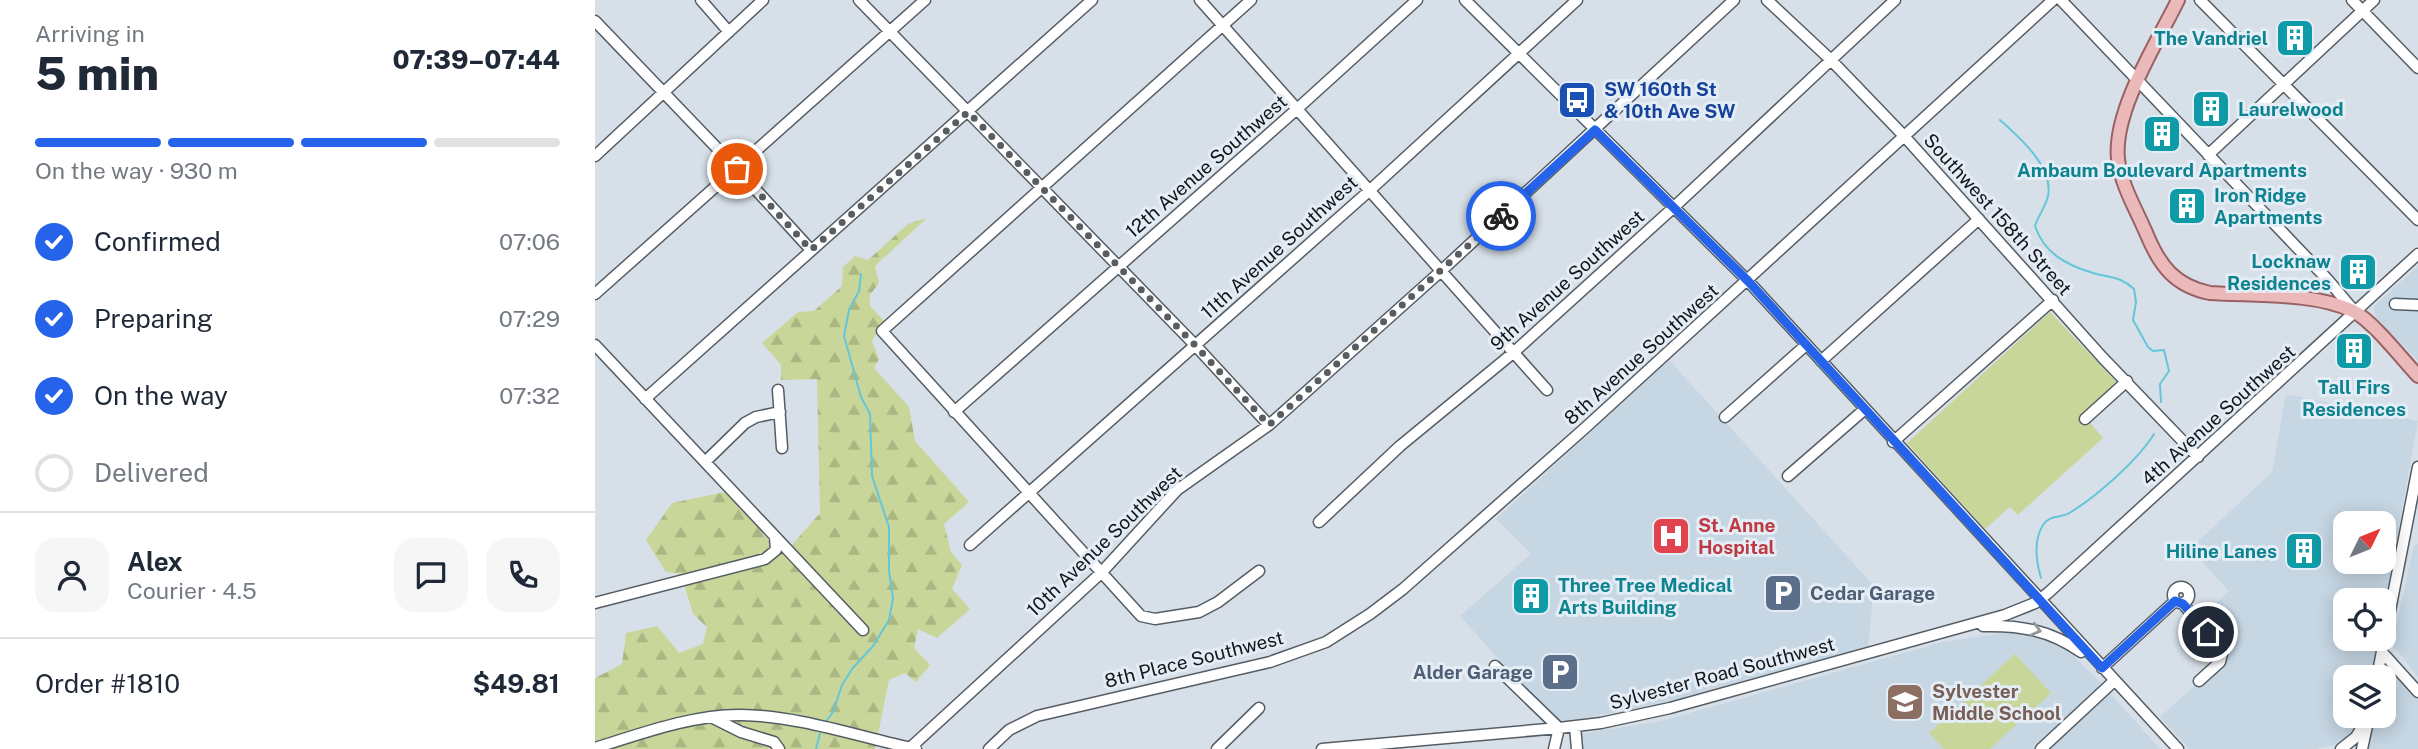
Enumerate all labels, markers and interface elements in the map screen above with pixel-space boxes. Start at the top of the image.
building icon: The Vandriel [2274,17,2316,59]
text: Arriving in [35,20,145,47]
place label: The Vandriel [2154,27,2268,49]
text: 07:39–07:44 [392,44,560,75]
text: 5 min [35,46,159,100]
place label: SW 160th St & 10th Ave SW [1604,78,1736,122]
bus stop icon: SW 160th St & 10th Ave SW [1556,79,1598,121]
building icon: Laurelwood [2190,88,2232,130]
street label: 12th Avenue Southwest [1121,90,1291,242]
place label: Laurelwood [2238,98,2344,120]
building icon: Ambaum Boulevard Apartments [2141,113,2183,155]
street label: Southwest 158th Street [1920,129,2076,299]
pin [707,139,767,199]
icon: bag [718,150,756,188]
text: On the way · 930 m [35,157,238,184]
place label: Ambaum Boulevard Apartments [2017,159,2307,181]
street label: 11th Avenue Southwest [1196,171,1362,323]
courier [1466,181,1536,251]
place label: Iron Ridge Apartments [2214,184,2322,228]
building icon: Iron Ridge Apartments [2166,185,2208,227]
icon: bike [1482,197,1520,235]
street label: 9th Avenue Southwest [1486,205,1648,355]
icon: check [35,223,73,261]
text: Confirmed [94,226,221,257]
text: 07:06 [499,228,560,255]
place label: Locknaw Residences [2227,250,2331,294]
building icon: Locknaw Residences [2337,251,2379,293]
street label: 8th Avenue Southwest [1559,279,1723,429]
icon: check [35,300,73,338]
text: Preparing [94,303,213,334]
text: 07:29 [499,305,560,332]
building icon: Tall Firs Residences [2333,330,2375,372]
street label: 4th Avenue Southwest [2137,340,2299,490]
place label: Tall Firs Residences [2302,376,2406,420]
icon: check [35,377,73,415]
text: On the way [94,380,228,411]
text: 07:32 [499,382,560,409]
text: Delivered [94,457,209,488]
street label: 10th Avenue Southwest [1022,461,1186,621]
north arrow [2333,511,2396,574]
map controls [2333,511,2396,728]
place label: St. Anne Hospital [1698,514,1775,558]
hospital icon: St. Anne Hospital [1650,515,1692,557]
building icon: Hiline Lanes [2283,530,2325,572]
button: person [35,538,109,612]
button: chat [394,538,468,612]
button: phone [486,538,560,612]
place label: Hiline Lanes [2166,540,2277,562]
text: Alex [127,546,183,577]
parking icon: Cedar Garage [1762,572,1804,614]
place label: Three Tree Medical Arts Building [1558,574,1732,618]
building icon: Three Tree Medical Arts Building [1510,575,1552,617]
text: Courier · 4.5 [127,577,257,604]
place label: Cedar Garage [1810,582,1935,604]
button: locate [2333,588,2396,651]
pin [2178,602,2238,662]
icon: home [2189,613,2227,651]
one-way arrow [2030,622,2042,636]
street label: 8th Place Southwest [1102,626,1286,692]
street label: Sylvester Road Southwest [1607,632,1837,714]
parking icon: Alder Garage [1539,651,1581,693]
place label: Alder Garage [1413,661,1533,683]
button: layers [2333,665,2396,728]
text: Order #1810 [35,668,180,699]
text: $49.81 [473,668,560,699]
place label: Sylvester Middle School [1932,680,2061,724]
school or university icon: Sylvester Middle School [1884,681,1926,723]

